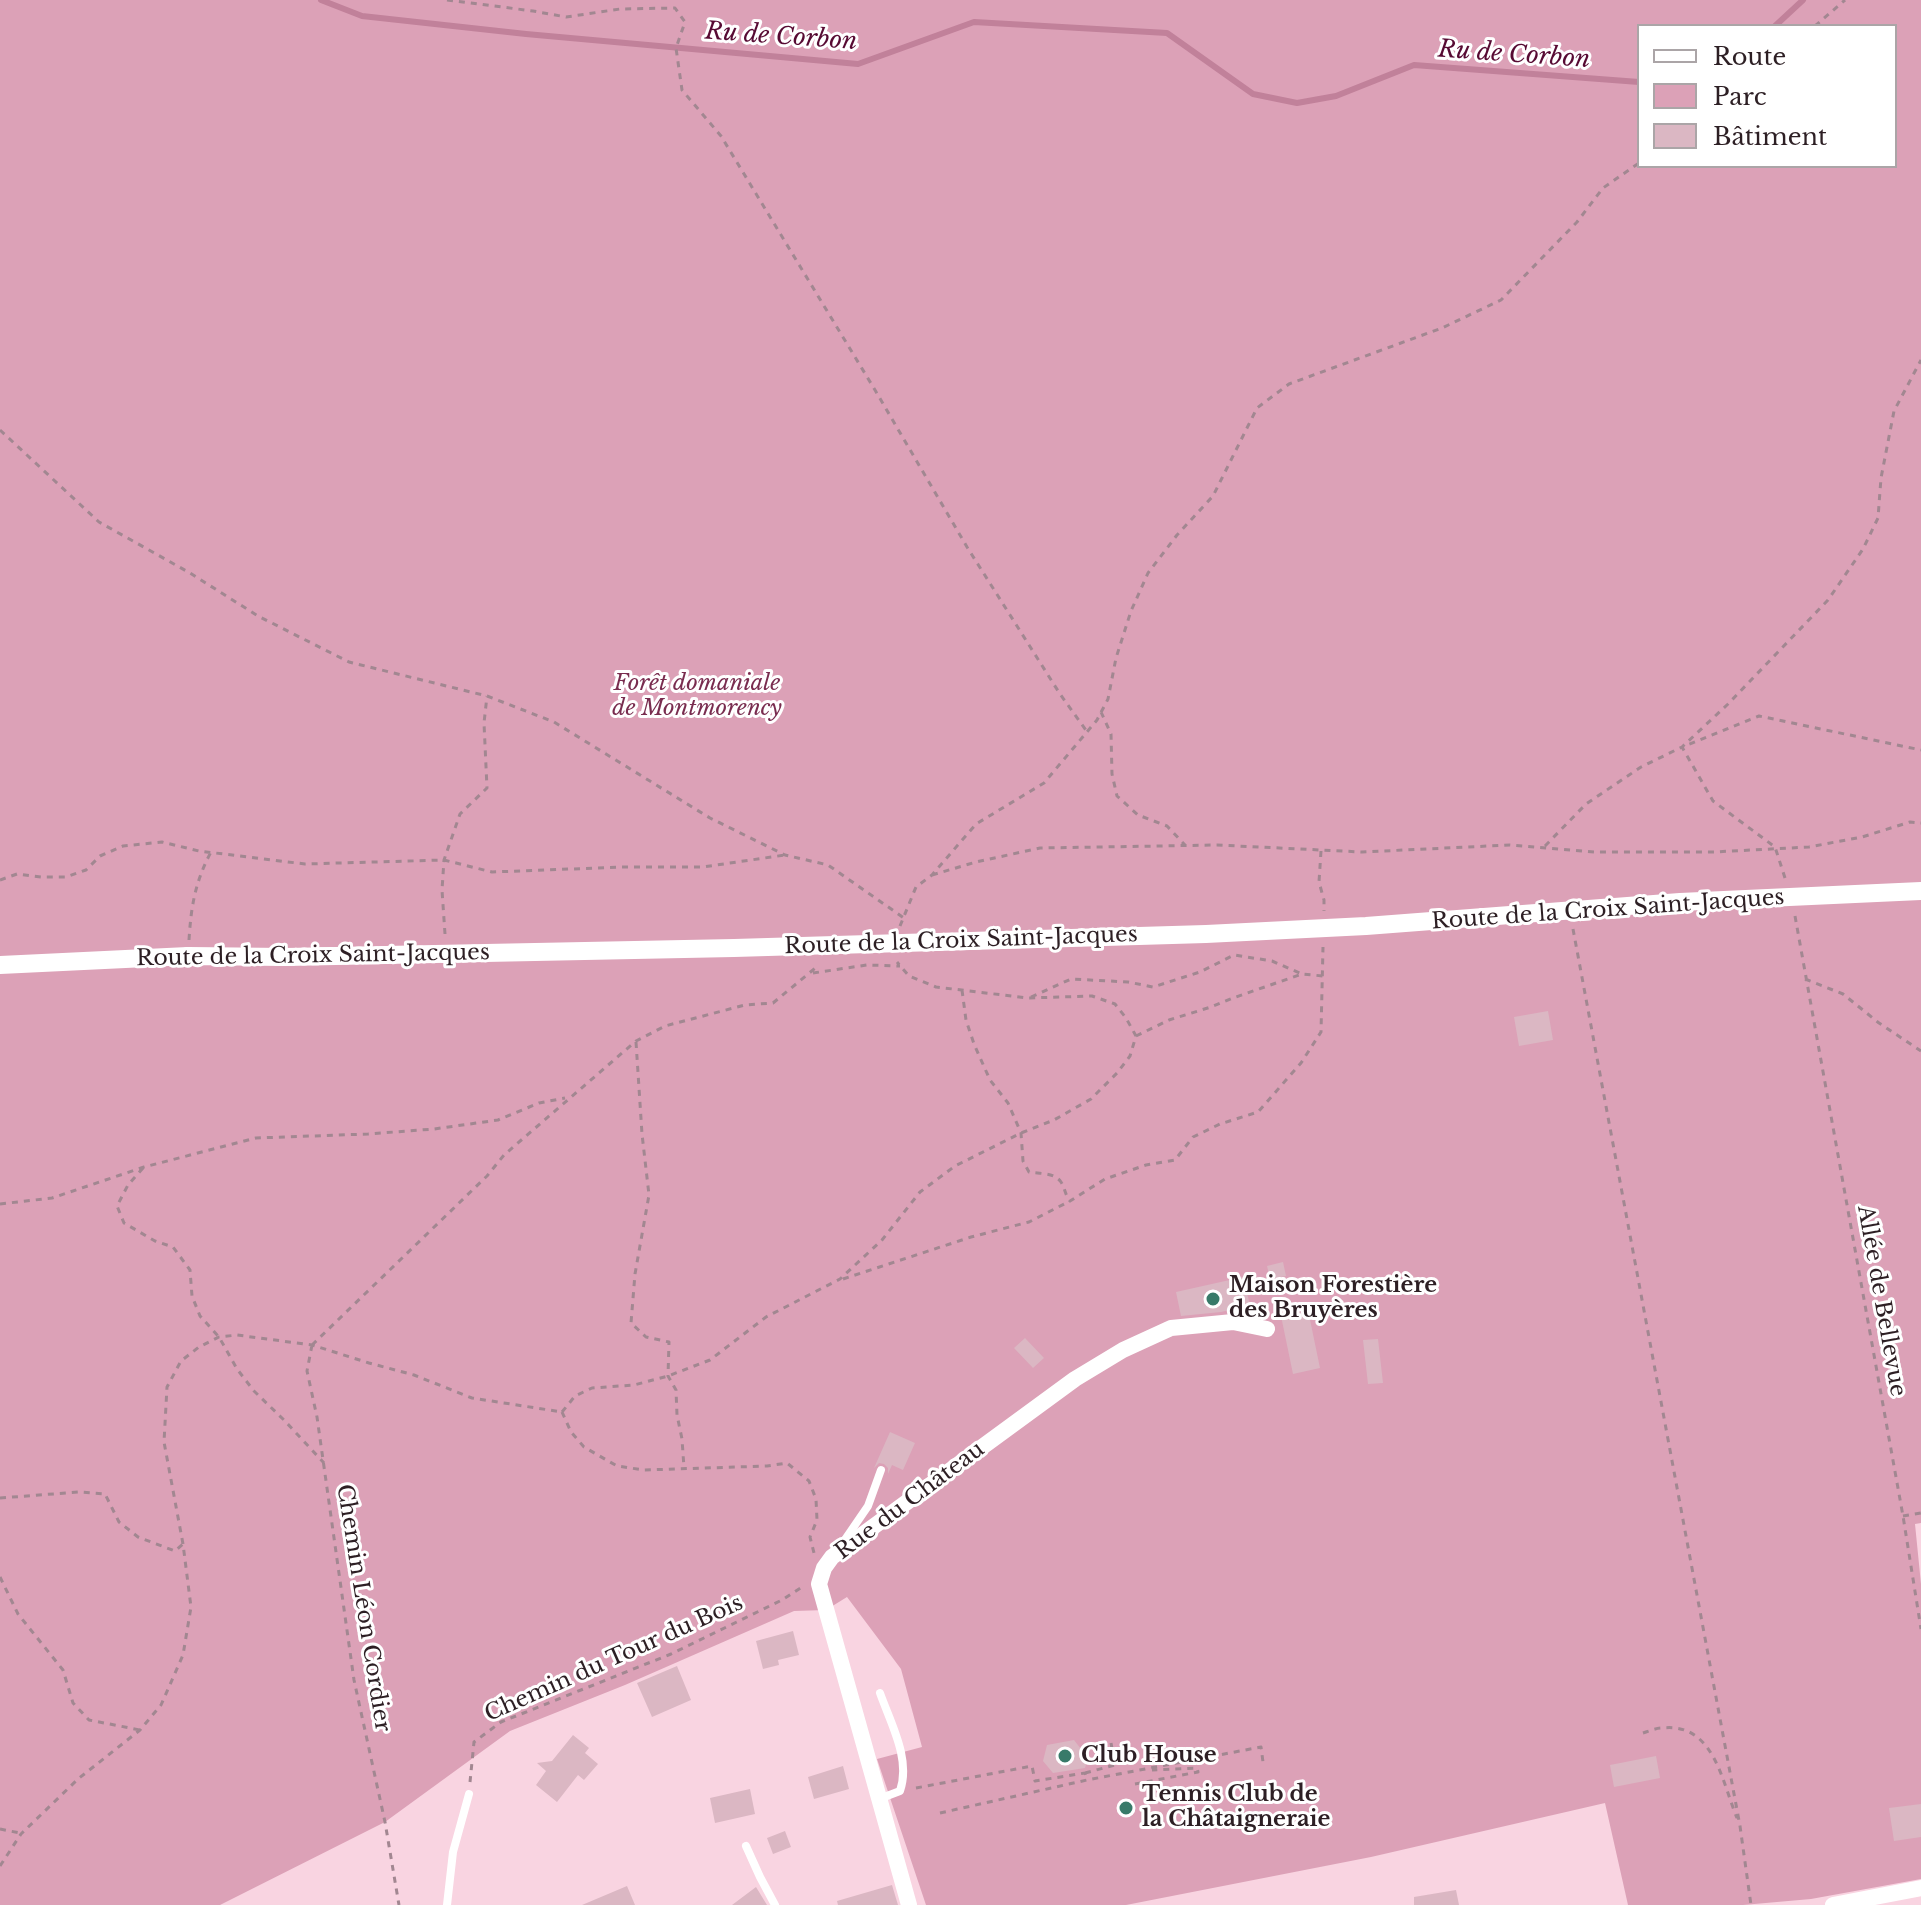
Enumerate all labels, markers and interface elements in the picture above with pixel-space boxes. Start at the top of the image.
water label: Ru de Corbon [704,17,858,57]
legend [1637,24,1897,168]
water label: Ru de Corbon [1437,35,1591,75]
text: Route [1713,42,1786,71]
text: Parc [1713,82,1767,111]
text: Bâtiment [1713,122,1827,151]
park label: Forêt domaniale de Montmorency [612,671,782,722]
street label: Route de la Croix Saint-Jacques [1431,885,1785,935]
street label: Route de la Croix Saint-Jacques [784,922,1138,960]
street label: Route de la Croix Saint-Jacques [136,940,490,972]
street label: Allée de Bellevue [1851,1203,1911,1399]
place label: Maison Forestière des Bruyères [1229,1273,1437,1324]
marker: Maison Forestière des Bruyères [1204,1290,1222,1308]
street label: Rue du Château [830,1436,990,1566]
street label: Chemin Léon Cordier [330,1482,396,1734]
street label: Chemin du Tour du Bois [481,1590,747,1728]
place label: Club House [1081,1743,1217,1769]
marker: Club House [1056,1747,1074,1765]
place label: Tennis Club de la Châtaigneraie [1142,1782,1330,1834]
marker: Tennis Club de la Châtaigneraie [1117,1799,1135,1817]

